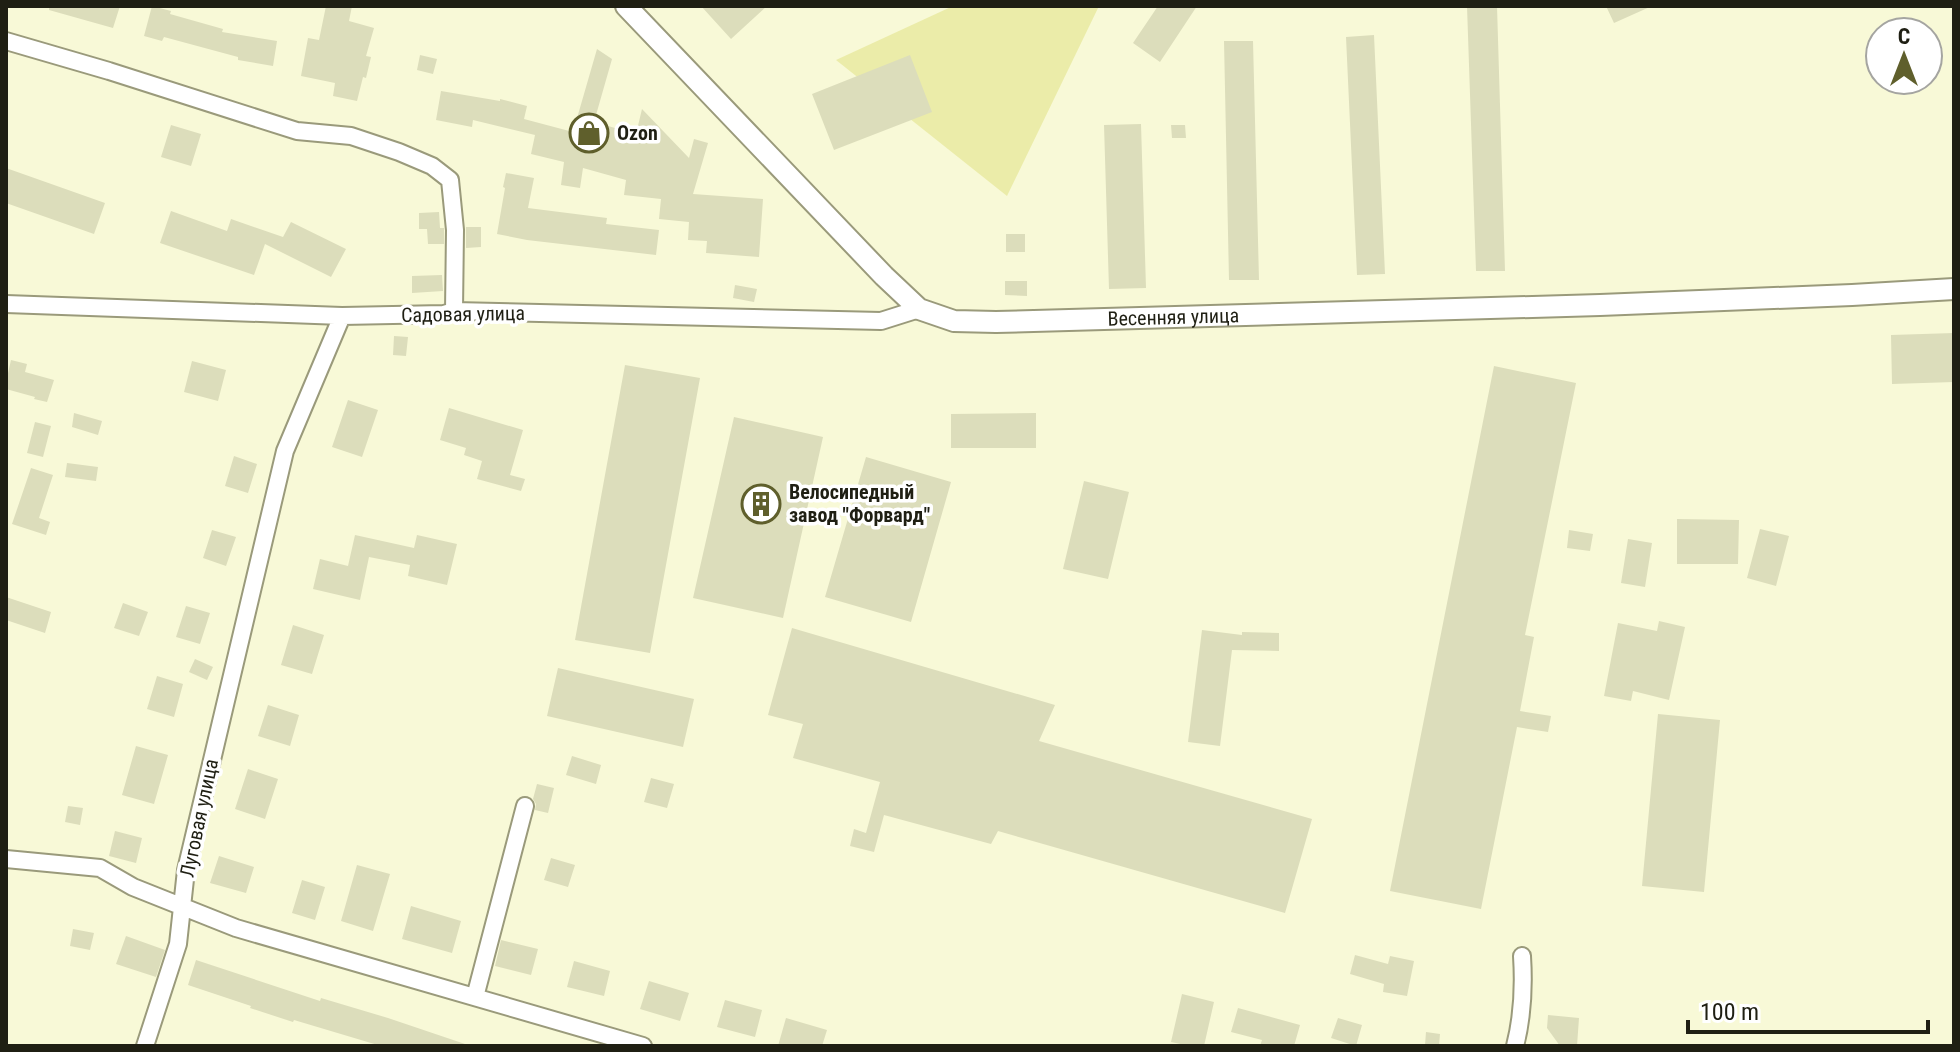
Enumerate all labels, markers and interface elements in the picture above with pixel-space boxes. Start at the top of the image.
north arrow [1864,16,1944,96]
text: С [1898,24,1910,49]
shop icon: Ozon [568,112,610,154]
place label: Ozon [617,121,658,145]
street label: Садовая улица [401,301,525,327]
street label: Весенняя улица [1107,303,1239,331]
place label: Велосипедный завод "Форвард" [789,480,930,527]
building icon: Велосипедный завод "Форвард" [740,483,782,525]
street label: Луговая улица [175,757,223,879]
scale bar [1688,984,1928,1034]
text: 100 m [1700,998,1759,1026]

